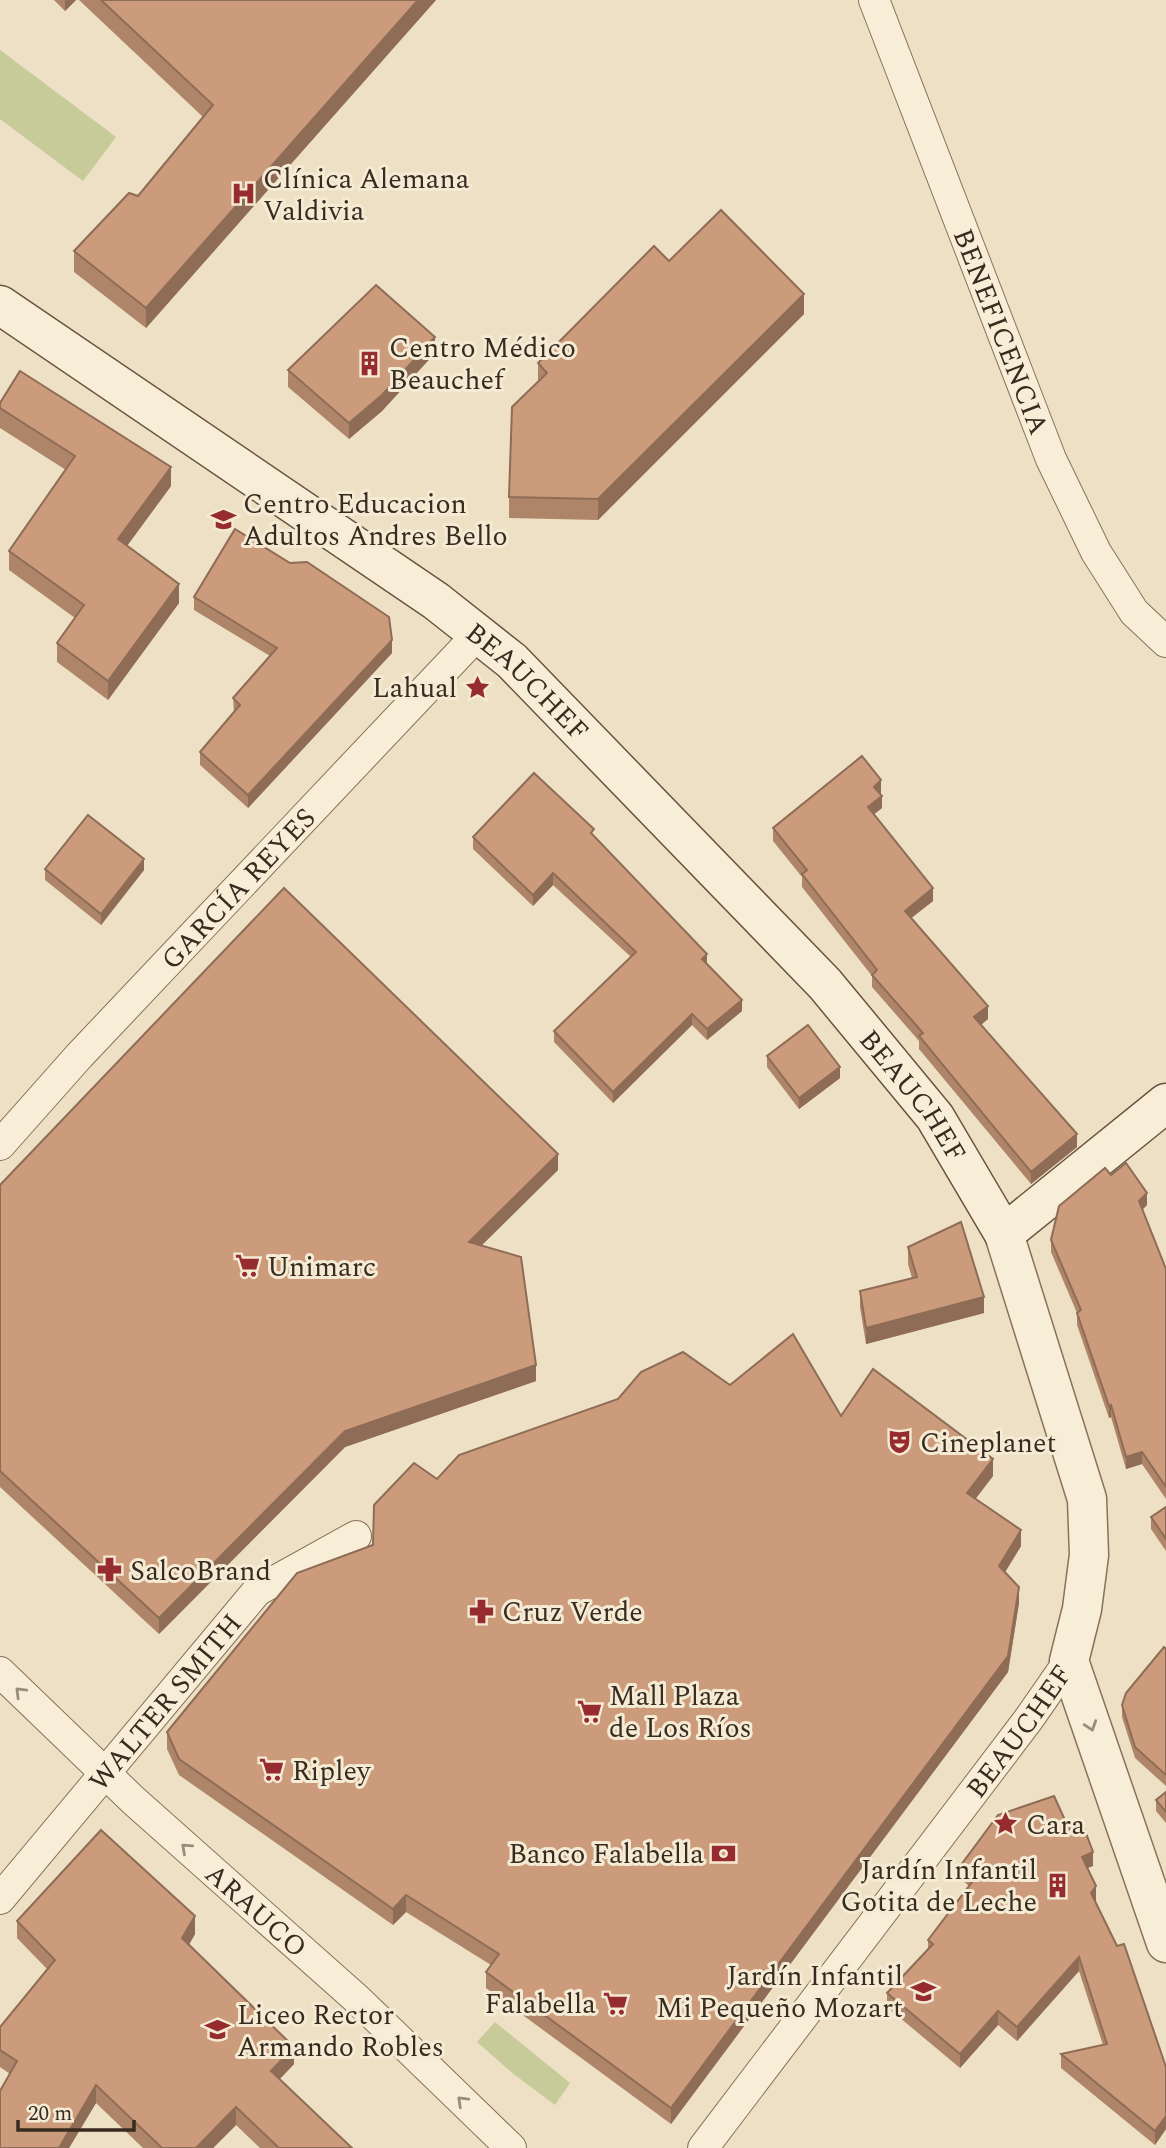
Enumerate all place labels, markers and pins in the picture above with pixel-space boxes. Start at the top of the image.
place label: Clínica Alemana Valdivia [263,158,470,233]
hospital icon: Clínica Alemana Valdivia [229,180,257,208]
place label: Centro Médico Beauchef [389,327,576,402]
building icon: Centro Médico Beauchef [355,349,383,377]
place label: Centro Educacion Adultos Andres Bello [243,483,508,558]
school or university icon: Centro Educacion Adultos Andres Bello [209,505,237,533]
place label: Lahual [372,667,457,710]
place icon: Lahual [463,673,491,701]
place label: Unimarc [267,1246,376,1289]
supermarket icon: Unimarc [233,1252,261,1280]
place label: Cineplanet [920,1422,1057,1465]
theatre icon: Cineplanet [886,1428,914,1456]
place label: SalcoBrand [130,1550,271,1593]
pharmacy icon: SalcoBrand [96,1556,124,1584]
place label: Cruz Verde [502,1591,643,1634]
pharmacy icon: Cruz Verde [468,1597,496,1625]
place label: Mall Plaza de Los Ríos [609,1675,752,1750]
supermarket icon: Mall Plaza de Los Ríos [575,1697,603,1725]
place label: Ripley [292,1750,372,1793]
supermarket icon: Ripley [258,1756,286,1784]
place label: Cara [1026,1804,1085,1847]
place icon: Cara [992,1810,1020,1838]
place label: Banco Falabella [509,1833,704,1876]
bank icon: Banco Falabella [710,1839,738,1867]
place label: Jardín Infantil Gotita de Leche [840,1849,1037,1924]
building icon: Jardín Infantil Gotita de Leche [1043,1871,1071,1899]
place label: Jardín Infantil Mi Pequeño Mozart [656,1955,903,2030]
school or university icon: Jardín Infantil Mi Pequeño Mozart [909,1977,937,2005]
place label: Falabella [485,1983,596,2026]
supermarket icon: Falabella [602,1989,630,2017]
place label: Liceo Rector Armando Robles [237,1994,444,2069]
school or university icon: Liceo Rector Armando Robles [203,2016,231,2044]

